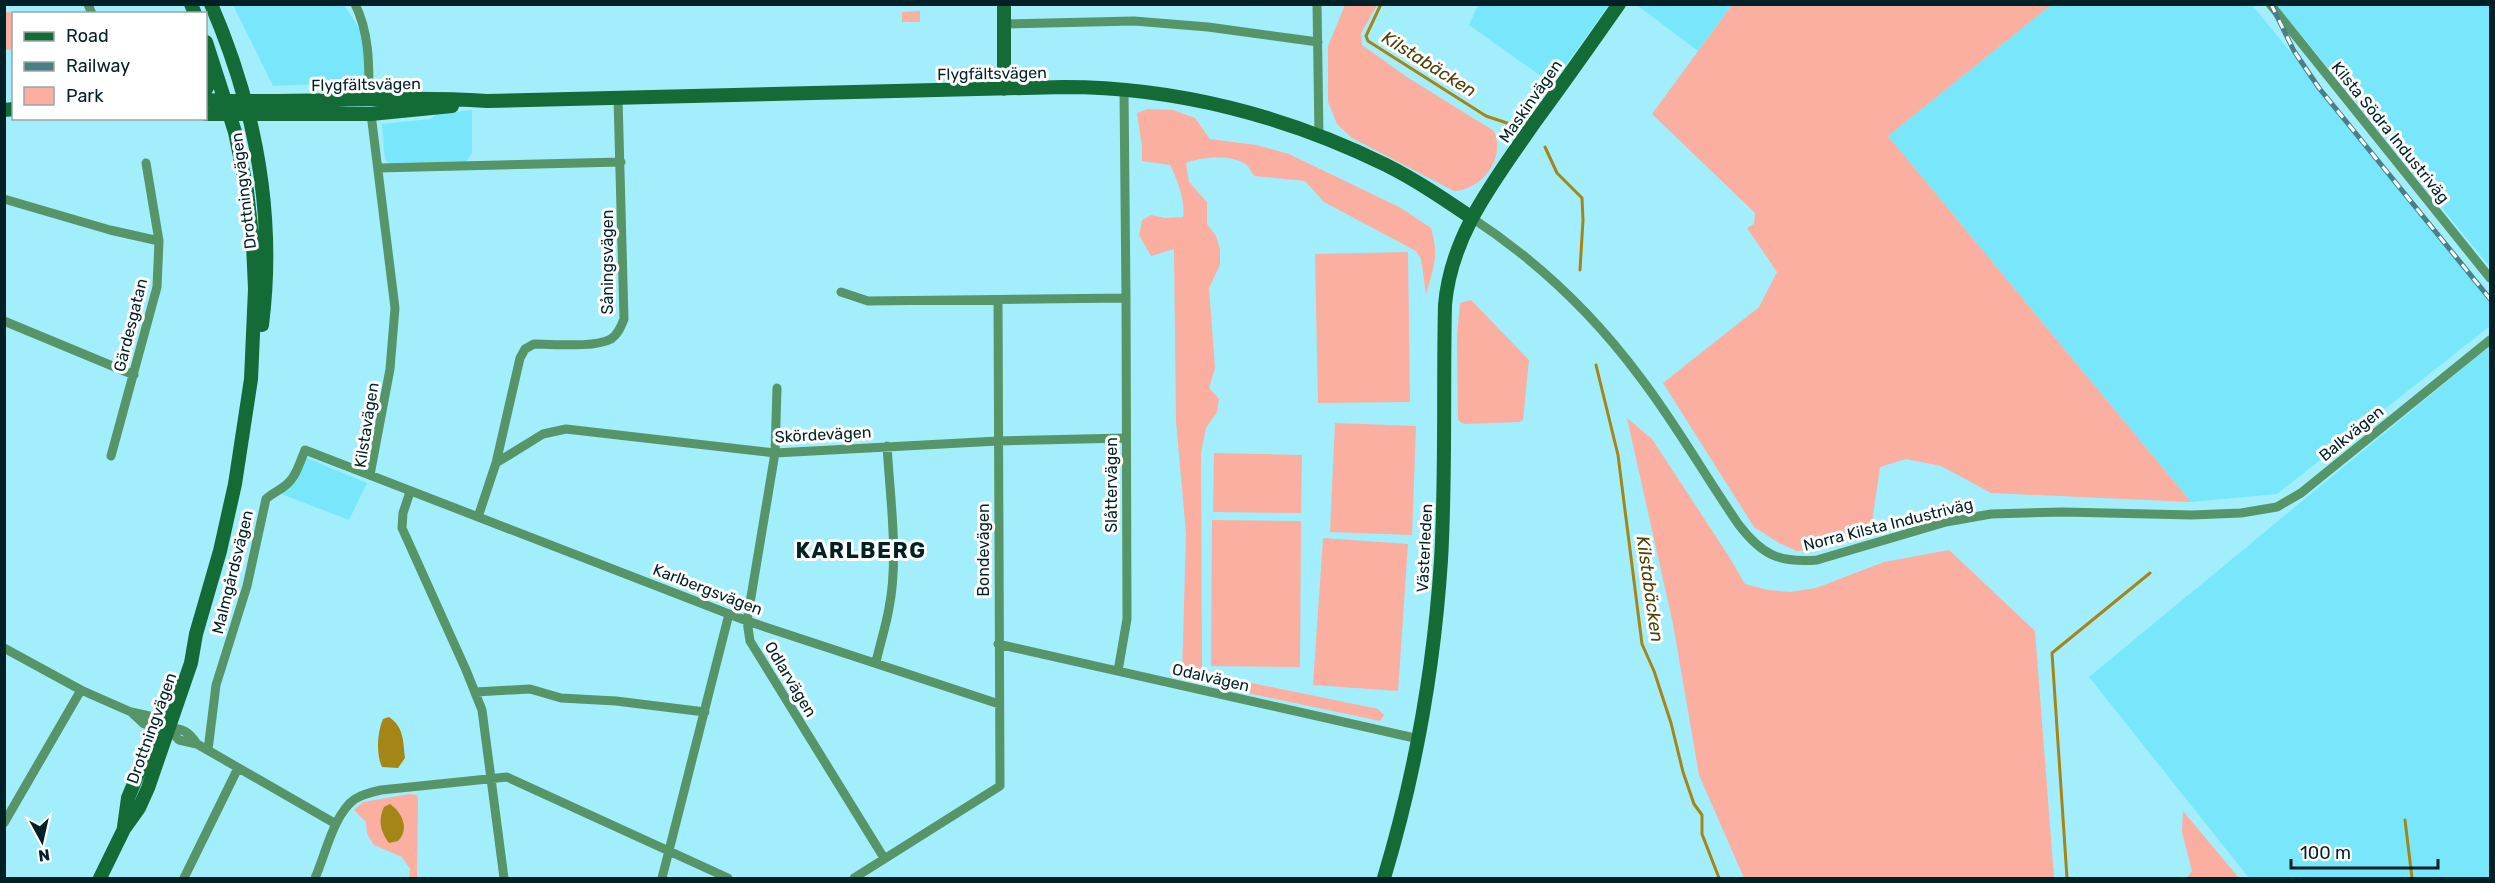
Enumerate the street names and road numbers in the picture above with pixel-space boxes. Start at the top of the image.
street label: Maskinvägen [1495,56,1566,146]
street label: Kilsta Södra Industriväg [2328,58,2453,207]
street label: Flygfältsvägen [937,63,1047,84]
street label: Flygfältsvägen [311,74,421,95]
street label: Drottningvägen [227,132,260,250]
street label: Såningsvägen [598,209,617,315]
street label: Gärdesgatan [110,277,151,374]
street label: Kilstavägen [350,381,383,469]
street label: Balkvägen [2315,402,2387,465]
street label: Skördevägen [774,422,872,447]
street label: Slåttervägen [1102,437,1121,533]
street label: Norra Kilsta Industriväg [1801,494,1975,555]
street label: Bondevägen [974,503,993,597]
street label: Västerleden [1413,503,1436,593]
street label: Malmgårdsvägen [208,508,257,636]
street label: Karlbergsvägen [650,560,765,619]
street label: Odlarvägen [761,638,821,720]
street label: Odalvägen [1170,659,1251,696]
street label: Drottningvägen [123,670,180,786]

